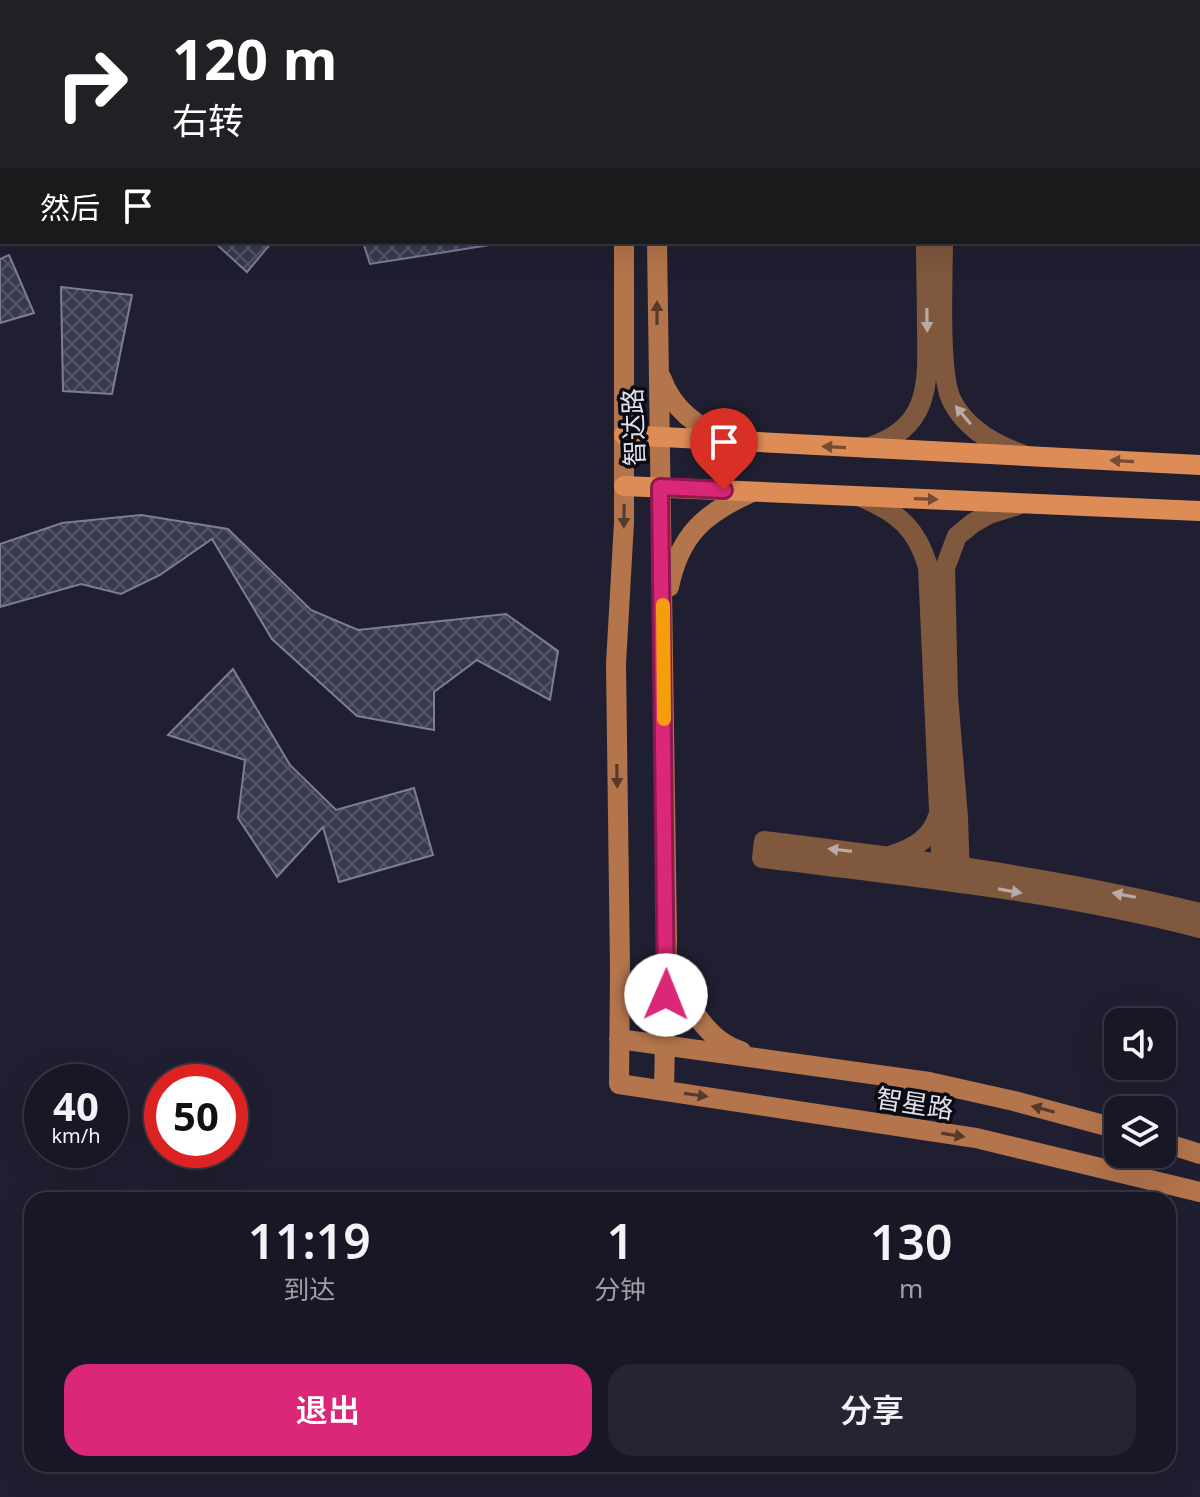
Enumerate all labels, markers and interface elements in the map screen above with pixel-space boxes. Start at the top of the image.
text: 120 m [172,20,337,96]
icon: right [40,32,144,136]
text: 右转 [172,96,244,145]
icon: arrive [116,184,160,228]
text: 然后 [40,187,100,228]
one-way arrow [651,300,663,325]
one-way arrow [921,308,933,333]
street label: 智达路 [614,387,652,467]
one-way arrow [955,406,972,426]
pin [690,408,758,490]
icon: arrive [702,420,746,464]
one-way arrow [821,440,846,453]
one-way arrow [1109,454,1134,467]
one-way arrow [914,493,939,506]
one-way arrow [618,504,630,529]
one-way arrow [611,764,624,789]
one-way arrow [827,843,852,856]
one-way arrow [998,885,1023,897]
one-way arrow [1111,888,1136,901]
position arrow [624,953,708,1037]
map controls [1104,1008,1176,1168]
button: sound [1104,1008,1176,1080]
speed limit sign: 50 [144,1064,248,1168]
text: 40 [53,1078,99,1133]
street label: 智星路 [874,1079,956,1127]
one-way arrow [684,1089,709,1102]
button: layers [1104,1096,1176,1168]
one-way arrow [1030,1102,1055,1114]
text: km/h [51,1122,101,1149]
one-way arrow [941,1129,966,1142]
text: 11:19 [248,1208,371,1273]
text: 1 [607,1208,634,1273]
text: 130 [870,1209,952,1274]
text: m [899,1270,923,1306]
text: 到达 [283,1271,335,1307]
text: 分钟 [594,1271,646,1307]
button: 退出 [64,1364,592,1456]
button: 分享 [608,1364,1136,1456]

